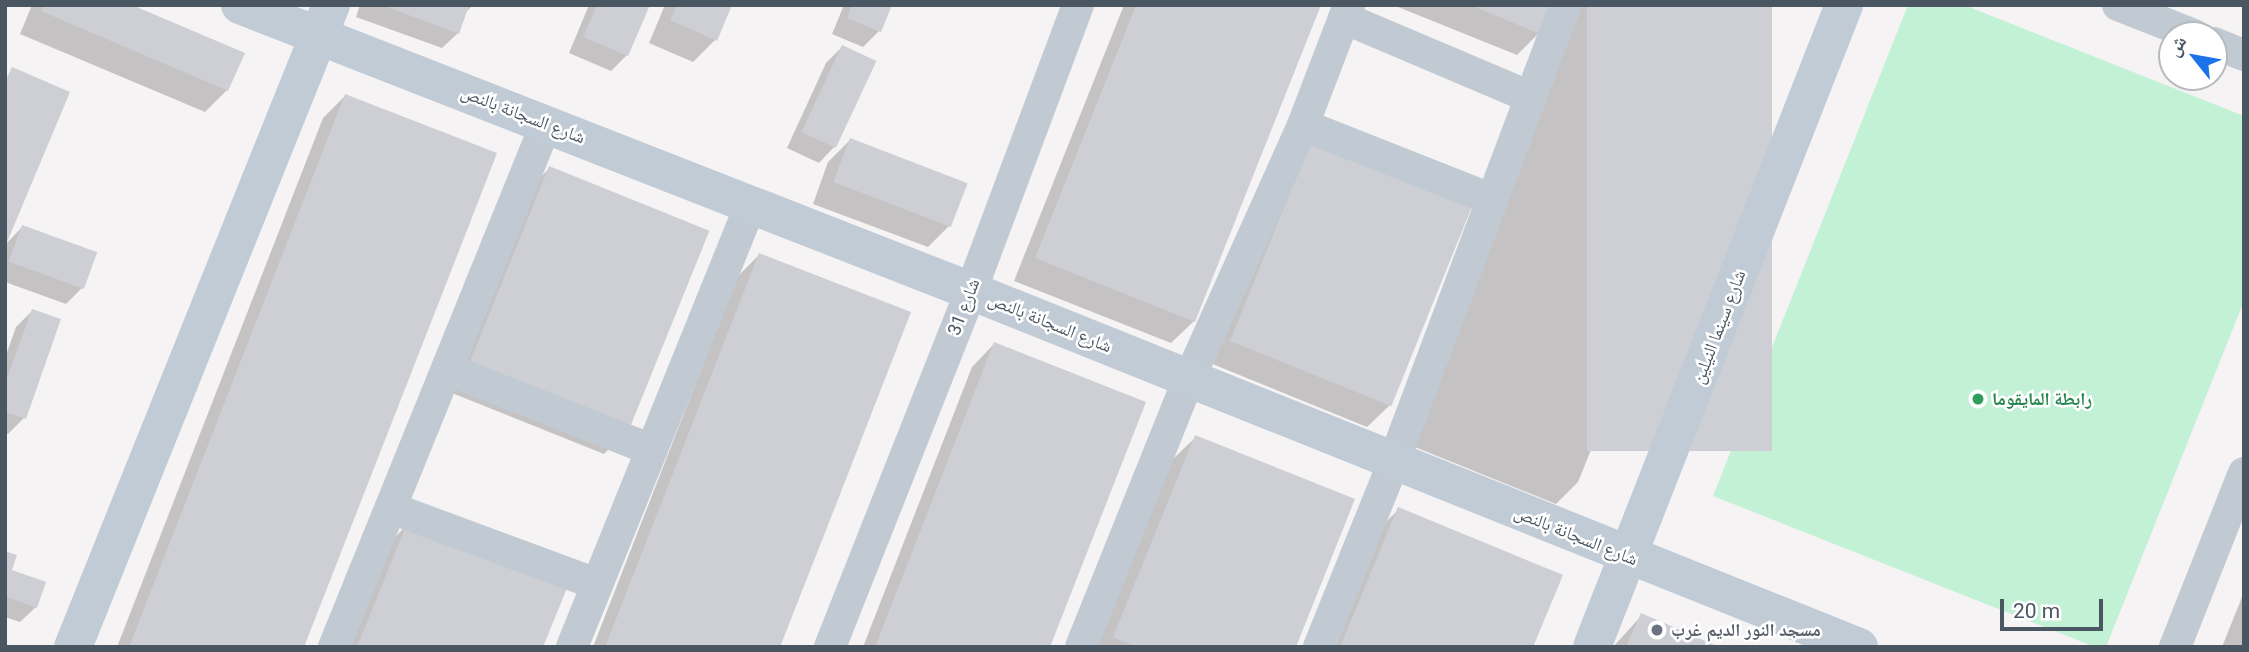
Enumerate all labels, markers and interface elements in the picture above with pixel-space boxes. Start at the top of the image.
north arrow [2158,21,2228,91]
text: ش [2161,31,2191,61]
street label: شارع السجانة بالنص [458,81,588,149]
street label: شارع سينما النيلين [1687,267,1751,387]
street label: شارع 31 [943,276,985,338]
street label: شارع السجانة بالنص [985,288,1115,358]
place label: رابطة المايقوما [1992,388,2092,410]
marker: رابطة المايقوما [1970,391,1986,407]
street label: شارع السجانة بالنص [1511,501,1641,571]
scale bar [2004,586,2107,630]
text: 20 m [2013,599,2060,623]
place label: مسجد النور الديم غرب [1671,619,1821,641]
marker: مسجد النور الديم غرب [1649,622,1665,638]

